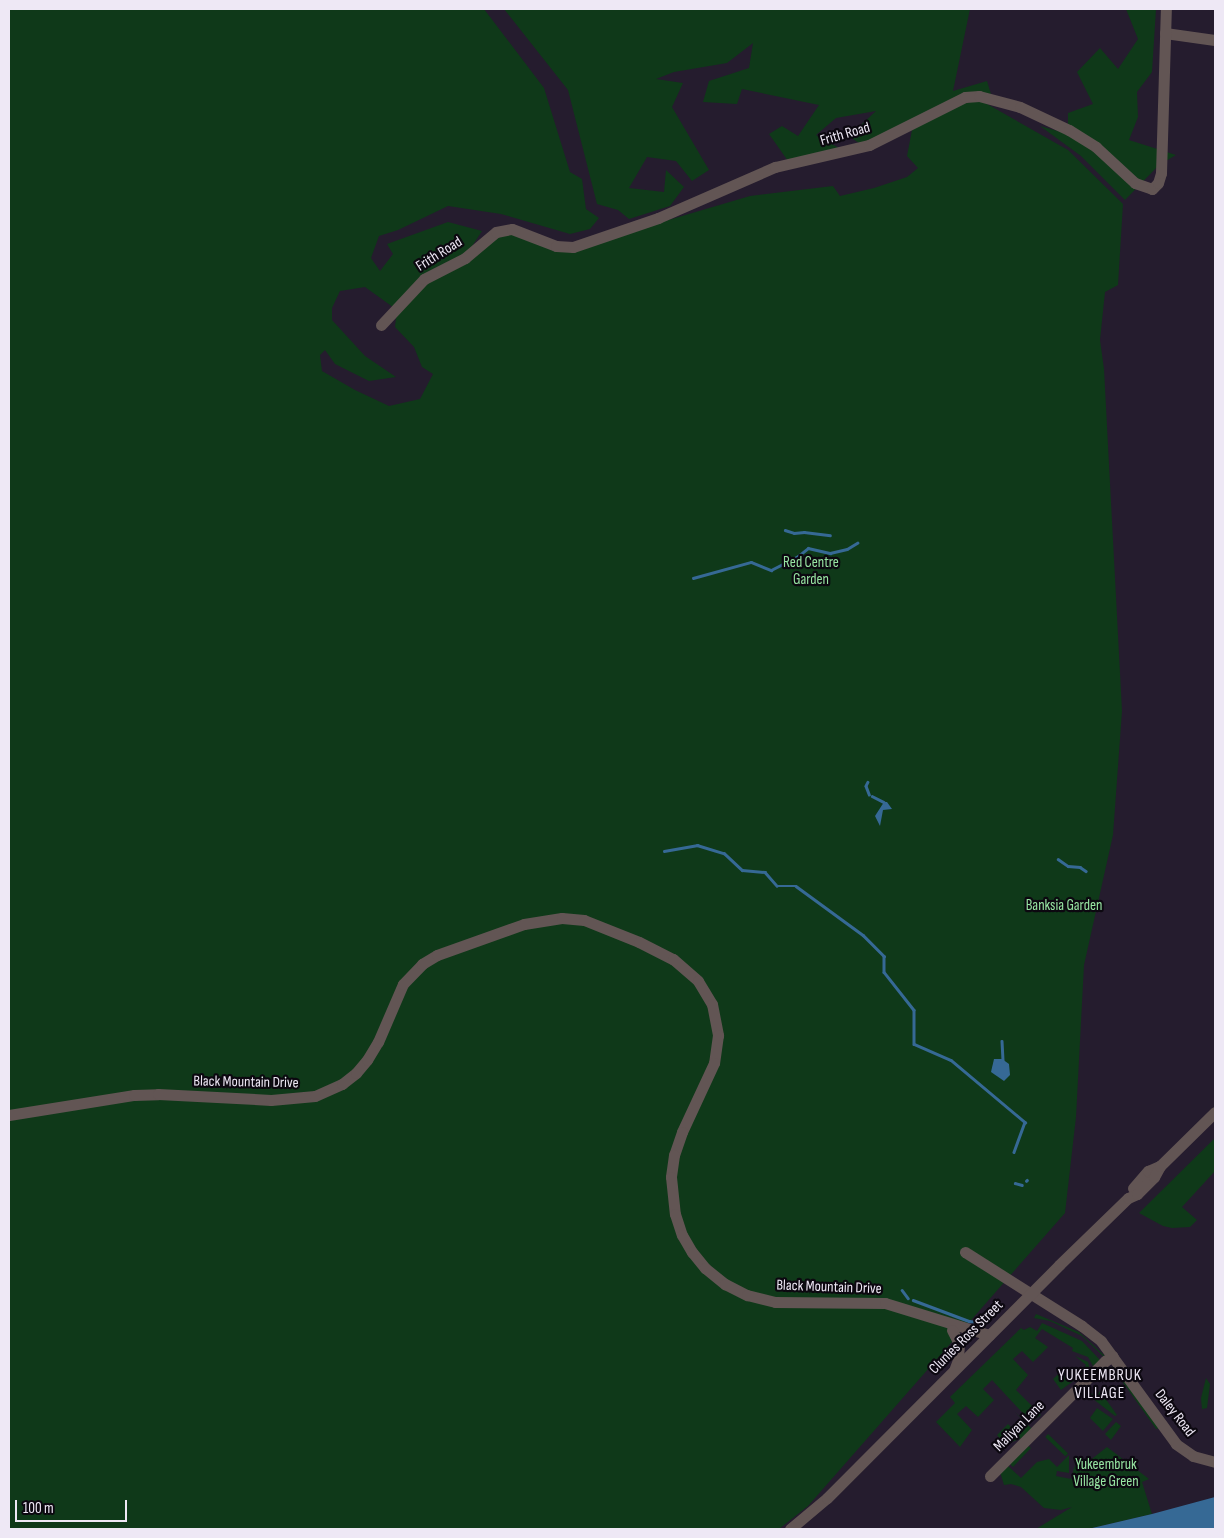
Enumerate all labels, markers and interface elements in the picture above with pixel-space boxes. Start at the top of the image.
street label: Frith Road [818,118,872,150]
street label: Frith Road [413,233,465,275]
park label: Red Centre Garden [783,553,839,588]
park label: Banksia Garden [1026,897,1102,915]
street label: Black Mountain Drive [193,1072,299,1092]
street label: Black Mountain Drive [776,1276,882,1298]
street label: Clunies Ross Street [925,1296,1007,1378]
district label: YUKEEMBRUK VILLAGE [1057,1366,1143,1404]
street label: Daley Road [1151,1386,1199,1440]
street label: Maliyan Lane [990,1397,1048,1455]
park label: Yukeembruk Village Green [1073,1455,1139,1490]
scale bar [18,1490,130,1522]
text: 100 m [23,1499,54,1518]

